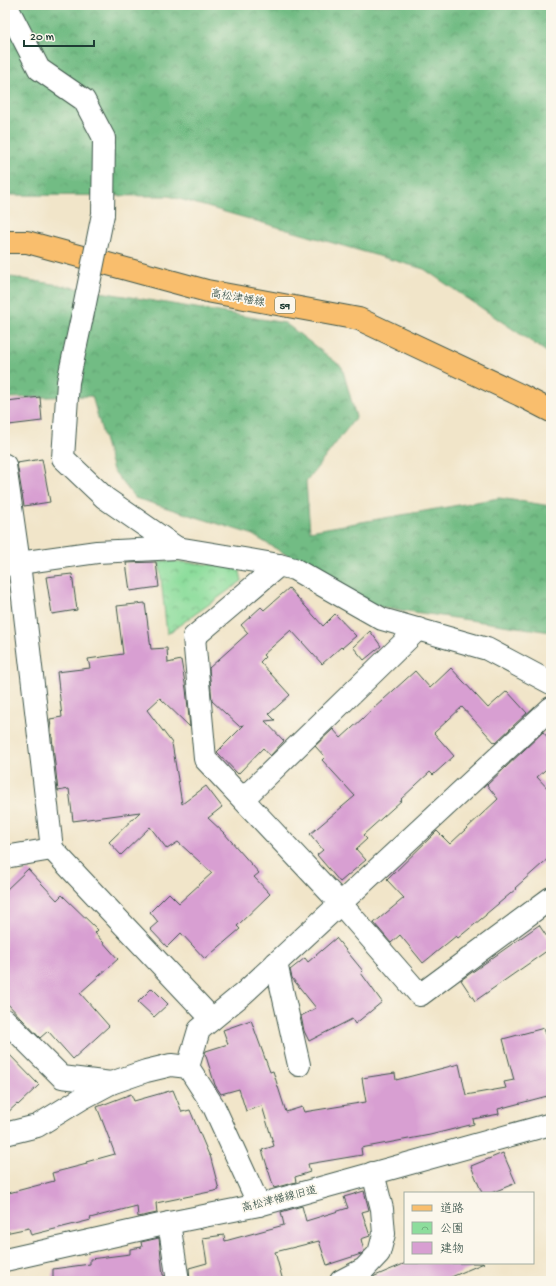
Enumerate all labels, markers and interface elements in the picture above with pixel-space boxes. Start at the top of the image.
scale bar [24,22,94,48]
text: 20 m [30,31,55,45]
street label: 高松津幡線 [210,287,266,310]
road number: 59 [275,297,295,313]
street label: 高松津幡線旧道 [240,1184,318,1215]
legend [404,1192,534,1264]
text: 道路 [440,1202,464,1217]
text: 公園 [440,1222,464,1237]
text: 建物 [440,1242,464,1257]

